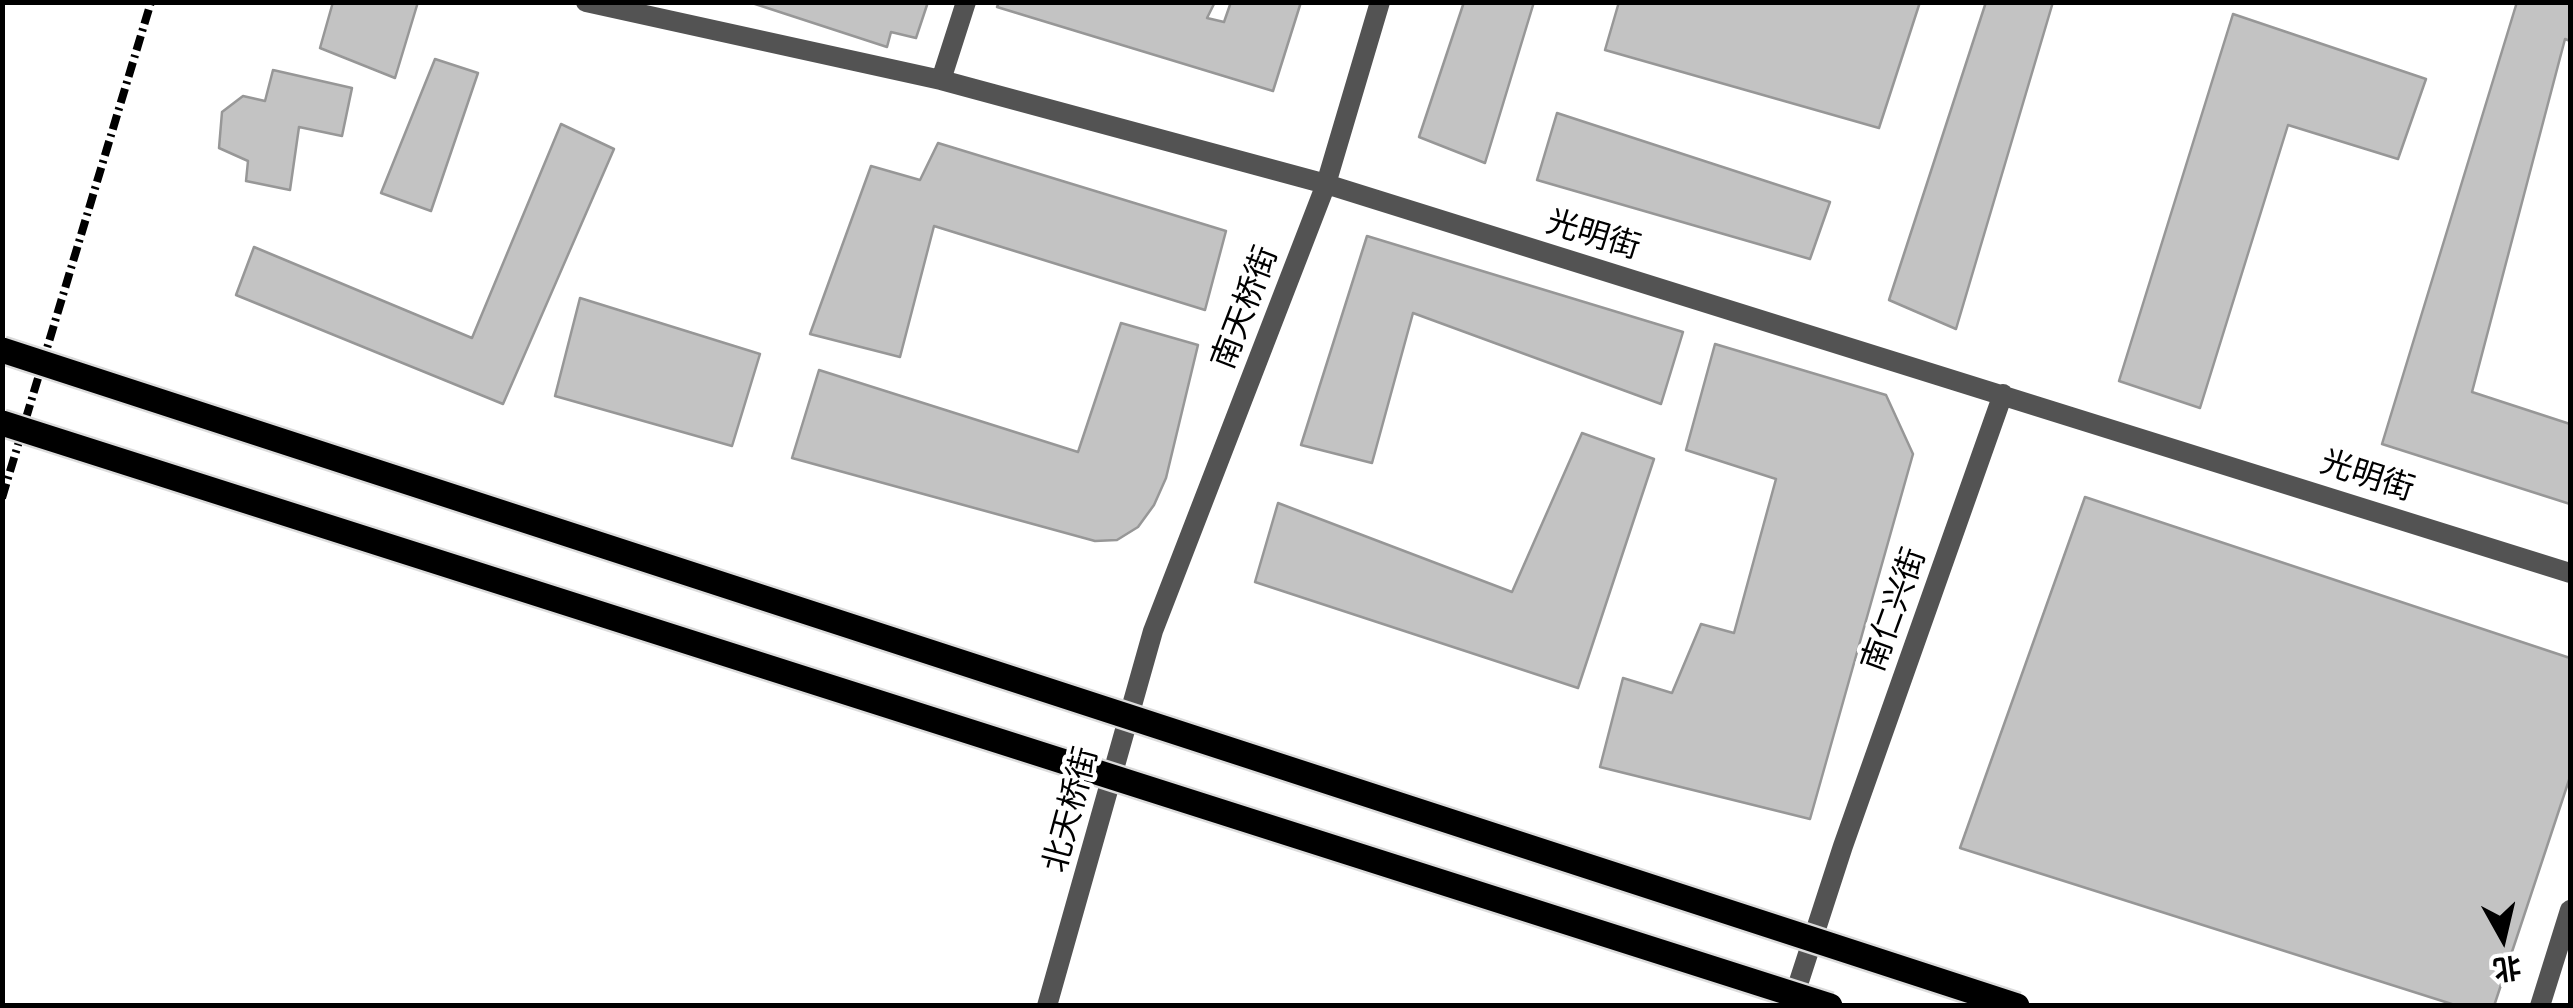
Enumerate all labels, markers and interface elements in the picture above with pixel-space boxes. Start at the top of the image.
street label: 光明街 [1541,204,1645,268]
street label: 南天桥街 [1205,241,1287,375]
street label: 光明街 [2315,444,2419,510]
street label: 南仁兴街 [1855,543,1935,677]
street label: 北天桥街 [1037,743,1107,877]
north arrow [2453,888,2553,988]
text: 北 [2491,951,2523,986]

